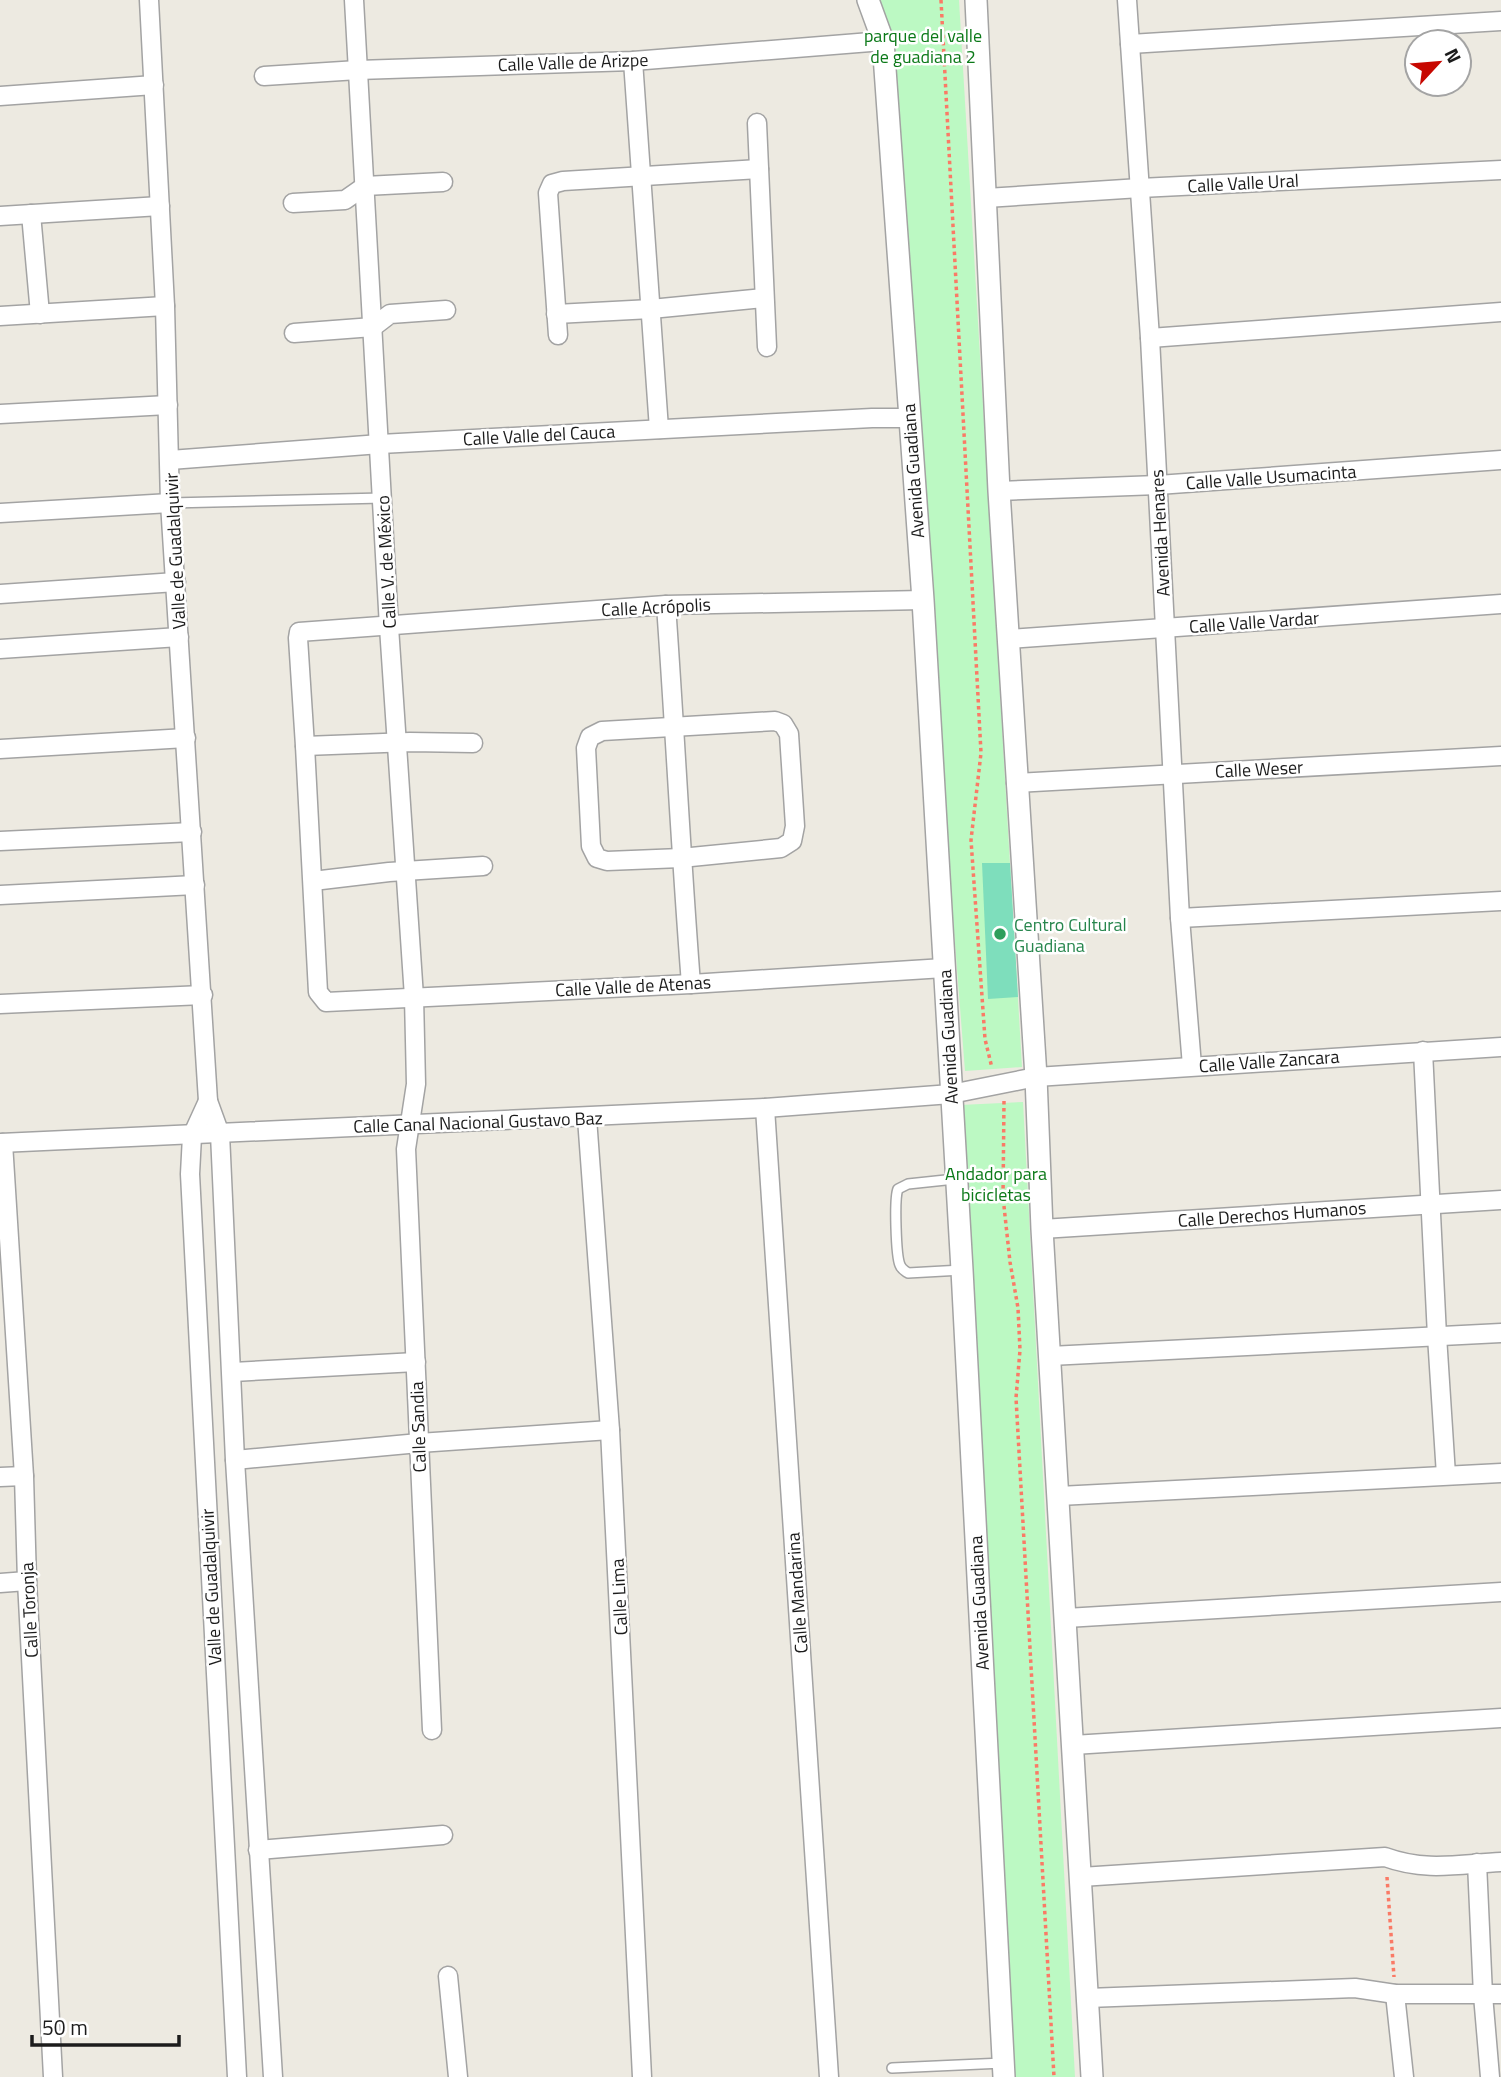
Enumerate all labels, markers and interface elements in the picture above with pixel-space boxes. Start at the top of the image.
park label: parque del valle de guadiana 2 [864,22,982,70]
north arrow [1403,28,1473,98]
text: N [1438,43,1470,68]
street label: Calle Valle de Arizpe [497,46,649,78]
street label: Calle Valle Ural [1187,167,1299,199]
street label: Avenida Guadiana [895,403,931,539]
street label: Calle Valle del Cauca [462,418,616,452]
street label: Calle Valle Usumacinta [1185,458,1357,496]
street label: Avenida Henares [1143,469,1177,597]
street label: Valle de Guadalquivir [157,472,193,630]
street label: Calle V. de México [369,495,403,629]
street label: Calle Acrópolis [601,591,711,623]
street label: Calle Valle Vardar [1188,604,1320,640]
street label: Calle Weser [1214,753,1304,785]
place label: Centro Cultural Guadiana [1014,911,1127,959]
marker: Centro Cultural Guadiana [992,926,1008,942]
street label: Calle Valle de Atenas [554,968,712,1004]
street label: Avenida Guadiana [931,969,965,1105]
street label: Calle Valle Zancara [1198,1043,1340,1079]
street label: Calle Canal Nacional Gustavo Baz [353,1104,603,1140]
park label: Andador para bicicletas [945,1160,1047,1208]
street label: Calle Derechos Humanos [1177,1194,1367,1234]
street label: Calle Sandia [403,1381,433,1473]
street label: Valle de Guadalquivir [193,1508,229,1666]
street label: Calle Mandarina [779,1532,815,1654]
street label: Avenida Guadiana [962,1535,996,1671]
street label: Calle Lima [604,1558,634,1636]
street label: Calle Toronja [13,1562,45,1658]
scale bar [32,2004,178,2048]
text: 50 m [42,2011,88,2043]

